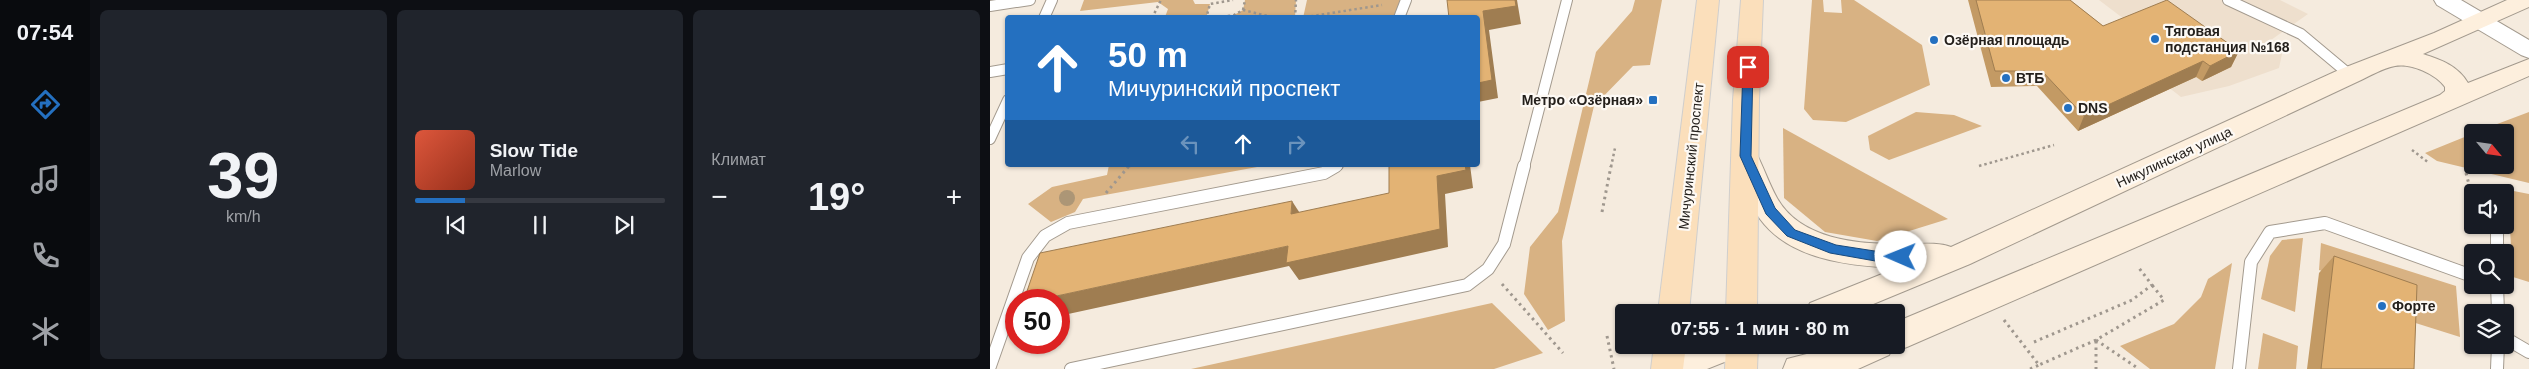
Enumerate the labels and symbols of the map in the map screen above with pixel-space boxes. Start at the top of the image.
place label: Тяговая подстанция №168 [2165,23,2290,55]
place label: Озёрная площадь [1944,32,2070,48]
marker: Тяговая подстанция №168 [2149,33,2161,45]
marker: Озёрная площадь [1928,34,1940,46]
pin [1727,46,1769,88]
place label: ВТБ [2016,70,2044,86]
marker: ВТБ [2000,72,2012,84]
street label: Мичуринский проспект [1675,81,1707,230]
place label: Метро «Озёрная» [1522,92,1643,108]
marker: Метро «Озёрная» [1647,94,1659,106]
place label: DNS [2078,100,2108,116]
marker: DNS [2062,102,2074,114]
street label: Никулинская улица [2114,123,2235,191]
north arrow [2464,124,2514,174]
position arrow [1874,230,1926,282]
speed limit sign: 50 [1005,289,1070,354]
place label: Форте [2392,298,2436,314]
marker: Форте [2376,300,2388,312]

